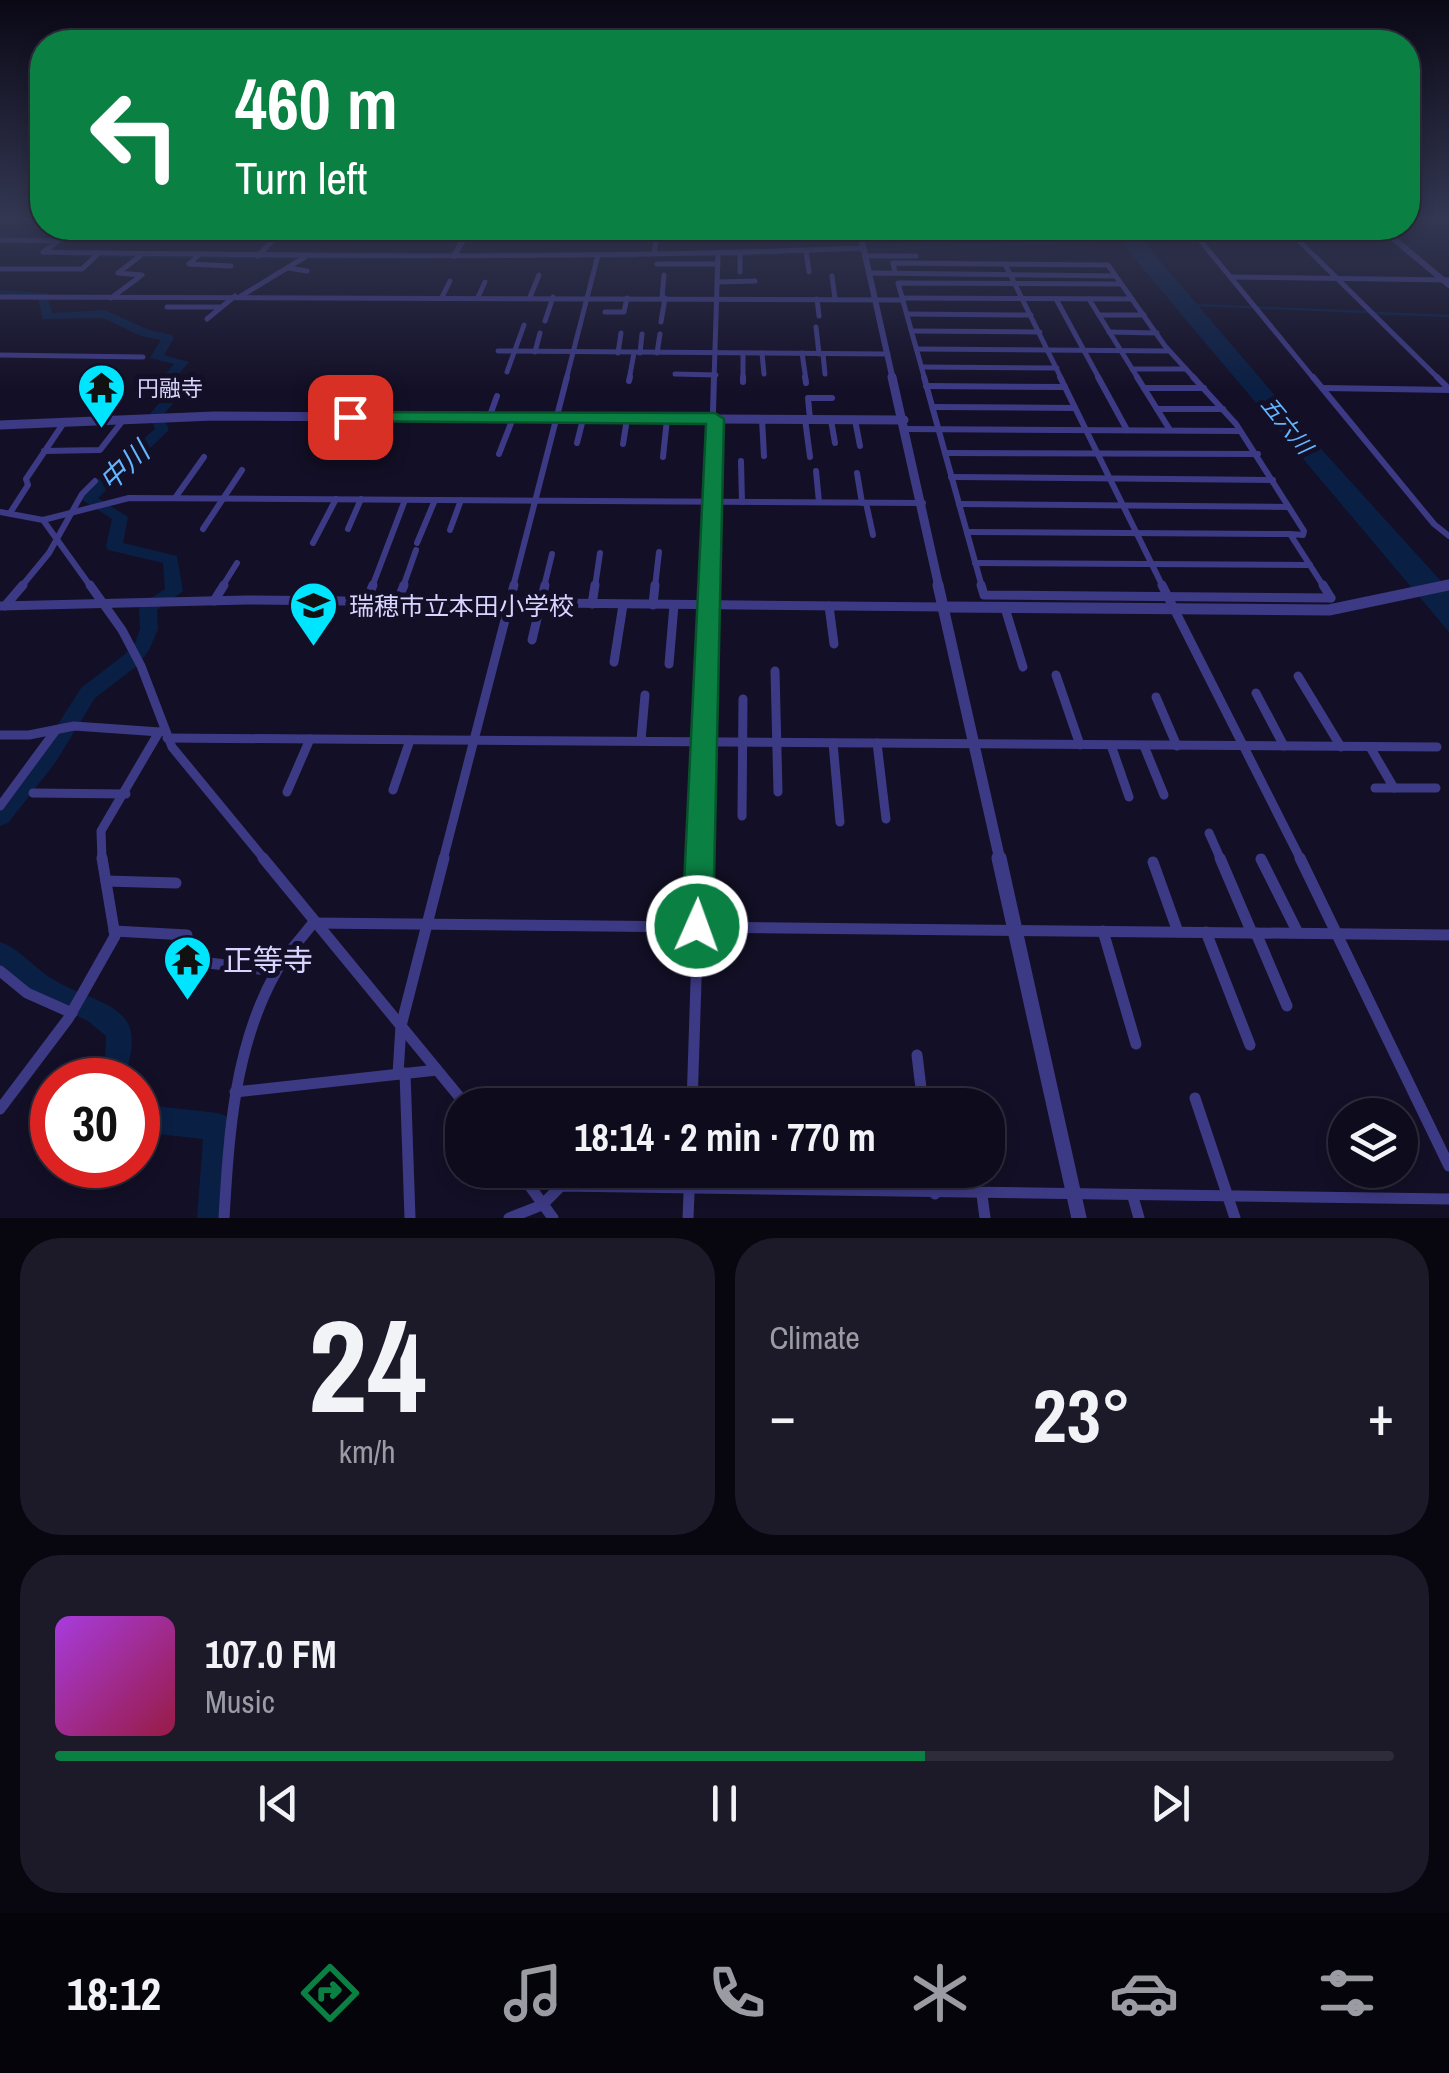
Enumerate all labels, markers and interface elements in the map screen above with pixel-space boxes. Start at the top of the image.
text: 460 m [235,57,398,151]
icon: left [70,70,200,200]
text: Turn left [235,147,367,208]
temple icon: 円融寺 [76,362,128,430]
place label: 円融寺 [137,373,203,403]
pin [308,375,393,460]
icon: arrive [323,390,378,445]
water label: 五六川 [1255,390,1321,462]
water label: 中川 [91,431,160,499]
school or university icon: 瑞穂市立本田小学校 [288,580,340,648]
place label: 瑞穂市立本田小学校 [349,589,574,623]
position arrow [645,874,749,978]
temple icon: 正等寺 [162,934,214,1002]
place label: 正等寺 [223,940,313,980]
speed limit sign: 30 [30,1058,160,1188]
map controls [1328,1098,1418,1188]
button: layers [1328,1098,1418,1188]
text: 18:14 · 2 min · 770 m [574,1112,876,1163]
text: 24 [308,1277,427,1453]
text: Climate [770,1316,860,1359]
text: 23° [1033,1364,1131,1465]
text: − [770,1378,796,1452]
text: + [1368,1378,1394,1452]
text: km/h [339,1430,396,1473]
text: 107.0 FM [205,1629,337,1680]
text: Music [205,1680,275,1723]
icon: previous [251,1776,306,1831]
icon: pause [697,1776,752,1831]
icon: next [1143,1776,1198,1831]
icon: directions [295,1958,365,2028]
icon: music [498,1958,568,2028]
icon: phone [702,1958,772,2028]
icon: climate [905,1958,975,2028]
icon: car [1109,1958,1179,2028]
icon: filters [1312,1958,1382,2028]
text: 18:12 [67,1963,161,2024]

